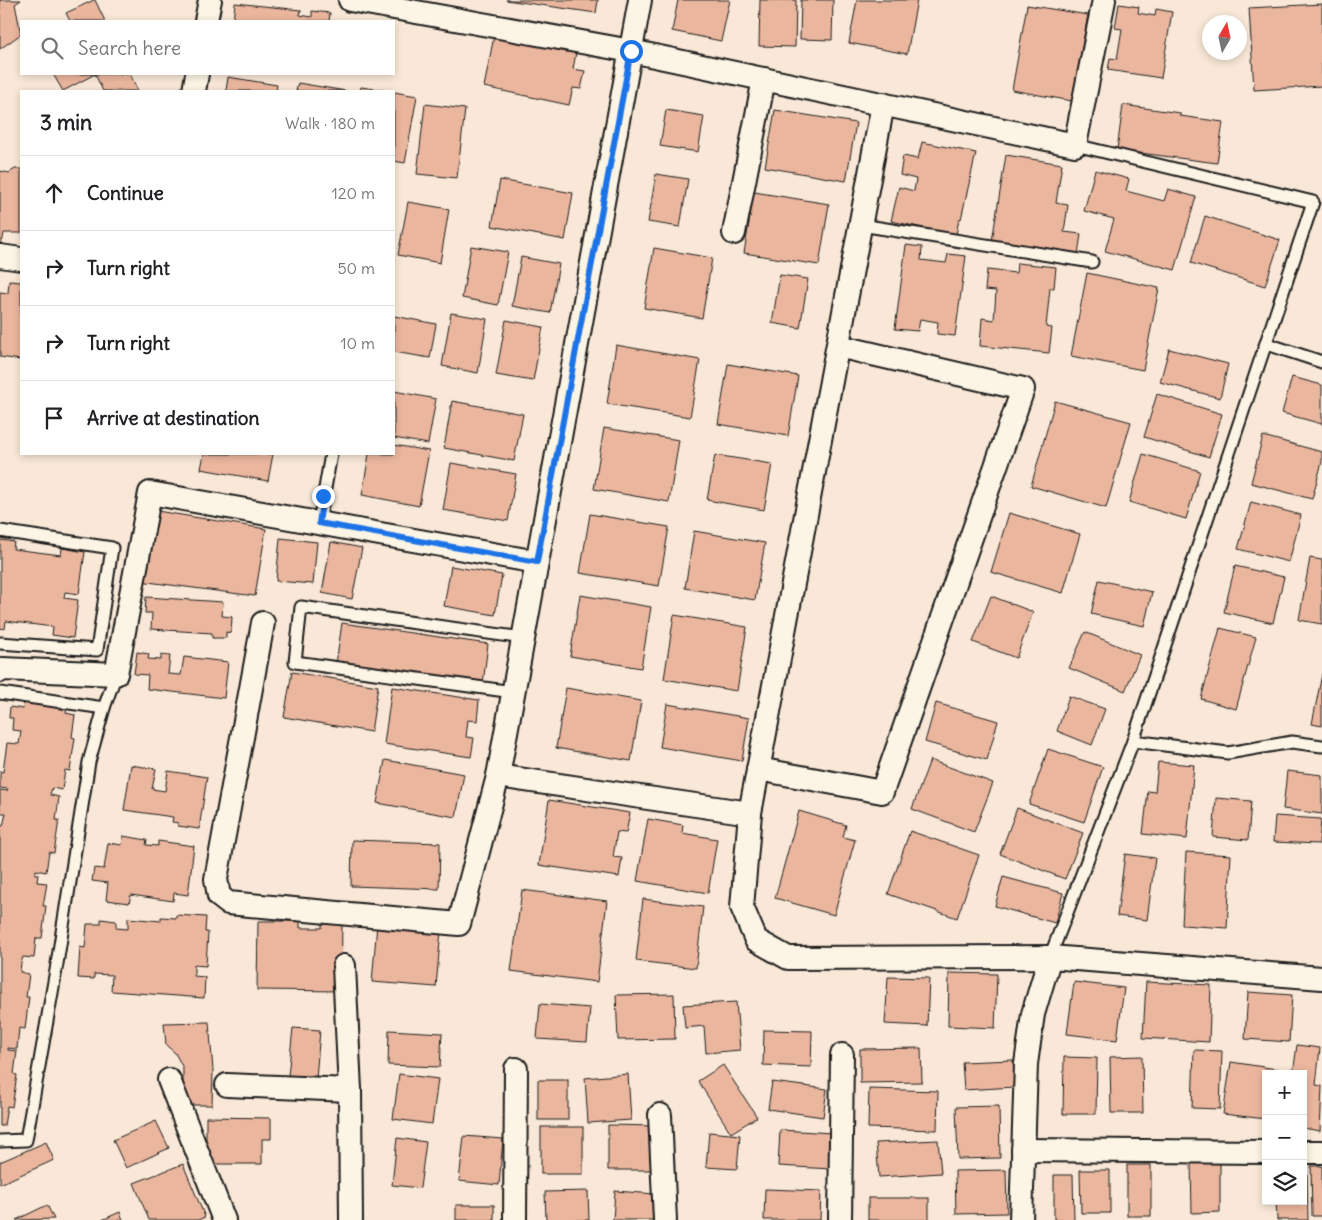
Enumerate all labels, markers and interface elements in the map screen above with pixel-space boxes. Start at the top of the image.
north arrow [1202,15,1247,60]
search box [20,20,395,75]
icon: search [38,34,66,62]
text: Search here [78,36,181,60]
route start [620,40,643,63]
text: 3 min [40,109,92,136]
text: Walk · 180 m [285,113,375,133]
icon: ahead [40,179,68,207]
text: Continue [87,181,164,205]
text: 120 m [332,183,375,203]
icon: right [40,254,68,282]
text: Turn right [87,256,170,280]
text: 50 m [337,258,375,278]
icon: right [40,329,68,357]
text: Turn right [87,331,170,355]
text: 10 m [340,333,375,353]
icon: arrive [40,404,68,432]
text: Arrive at destination [87,406,260,430]
route end [312,485,335,508]
map controls [1262,1070,1307,1205]
button: + [1262,1070,1307,1115]
button: − [1262,1115,1307,1160]
button: layers [1262,1160,1307,1205]

